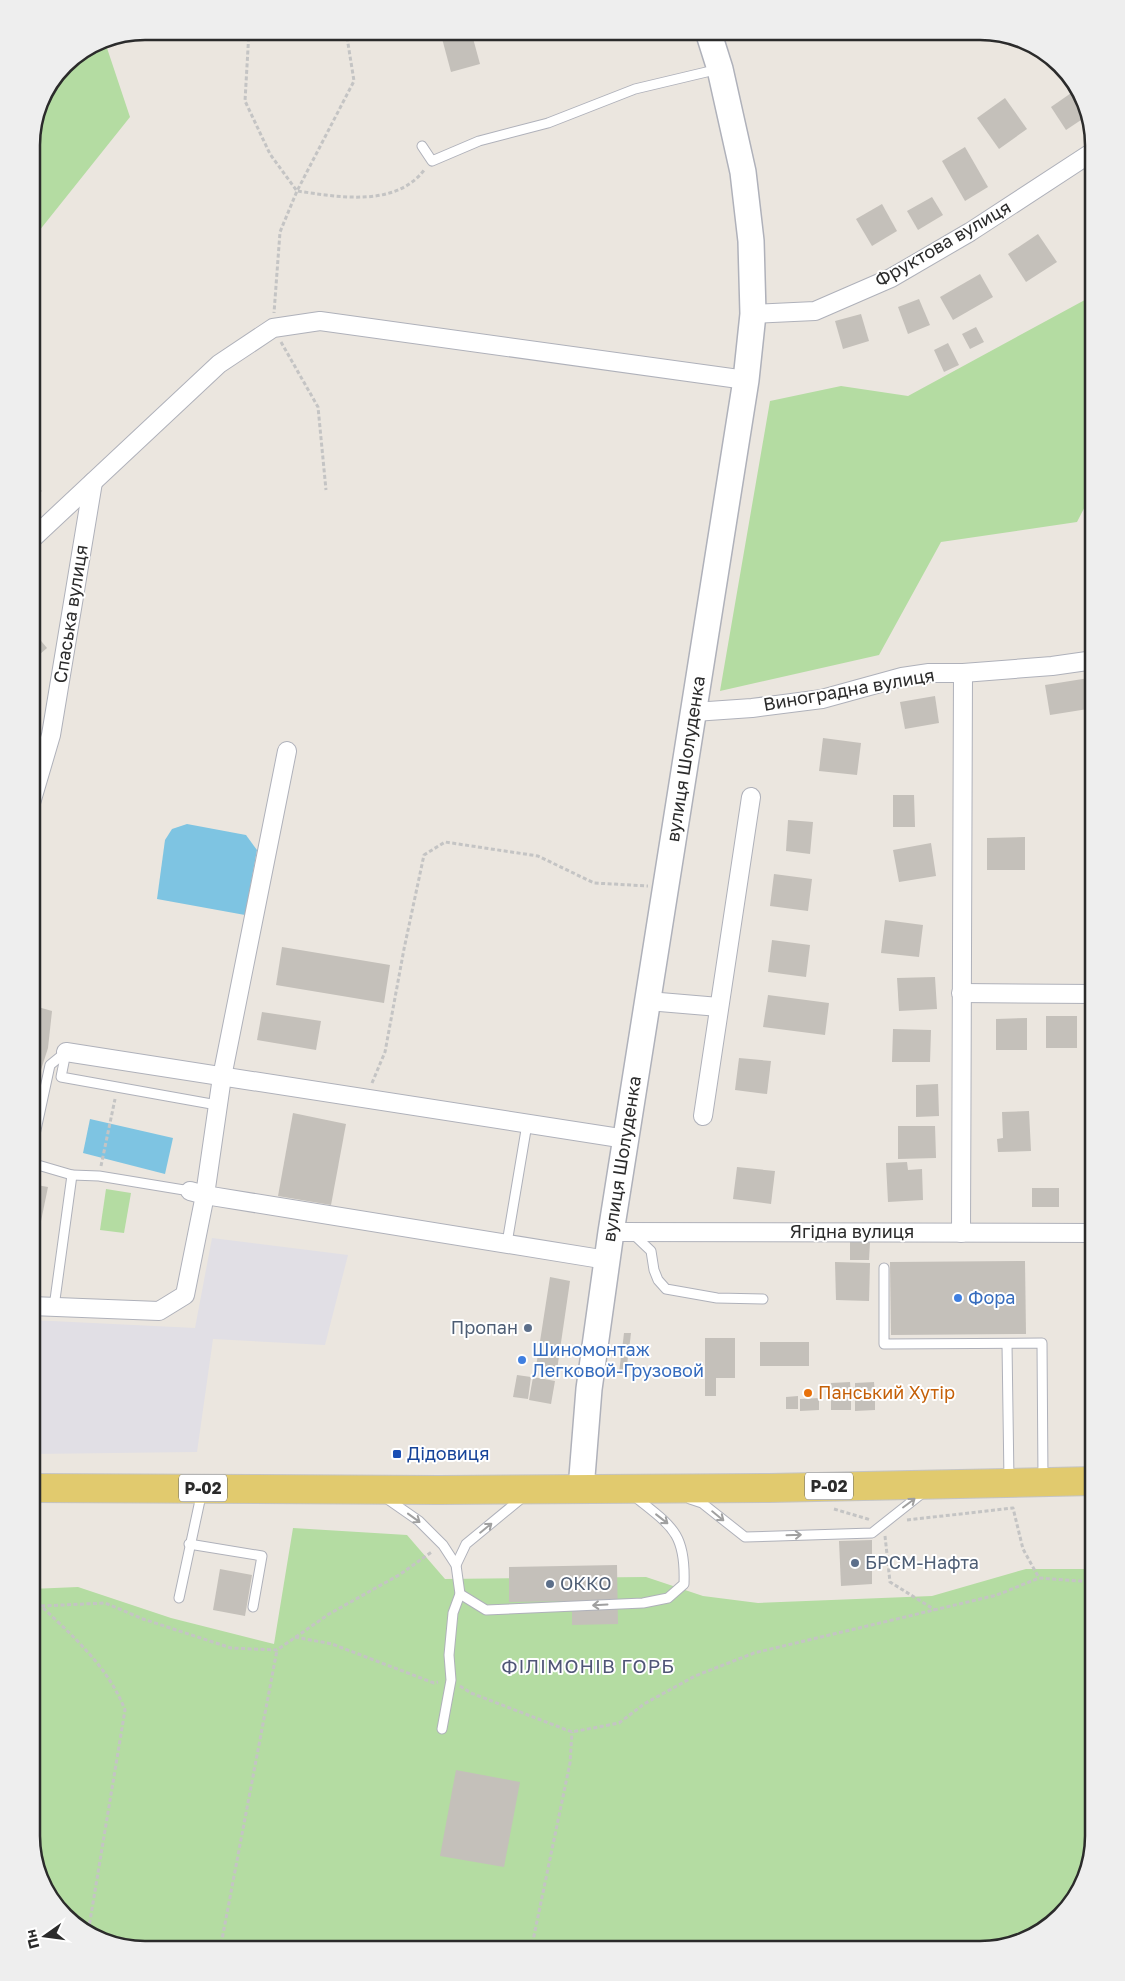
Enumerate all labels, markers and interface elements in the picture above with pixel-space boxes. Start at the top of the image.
street label: Фруктова вулиця [871,195,1014,291]
street label: Спаська вулиця [48,543,92,685]
street label: Виноградна вулиця [761,663,936,715]
street label: вулиця Шолуденка [661,674,709,844]
street label: вулиця Шолуденка [597,1074,645,1244]
street label: Ягідна вулиця [790,1220,914,1242]
place label: Фора [968,1286,1016,1308]
marker: Фора [952,1292,964,1304]
place label: Пропан [451,1316,518,1338]
marker: Пропан [522,1322,534,1334]
place label: Шиномонтаж Легковой-Грузовой [532,1338,704,1381]
marker: Шиномонтаж Легковой-Грузовой [516,1354,528,1366]
place label: Панський Хутір [818,1381,955,1403]
marker: Панський Хутір [802,1387,814,1399]
place label: Дідовиця [407,1442,489,1464]
marker: Дідовиця [391,1448,403,1460]
road number: Р-02 [805,1472,853,1500]
road number: Р-02 [179,1475,227,1502]
one-way arrow [902,1498,915,1509]
one-way arrow [712,1510,725,1521]
one-way arrow [407,1513,421,1523]
one-way arrow [655,1513,668,1524]
one-way arrow [479,1522,492,1533]
one-way arrow [786,1531,802,1540]
place label: БРСМ-Нафта [865,1551,979,1573]
marker: БРСМ-Нафта [849,1557,861,1569]
place label: ОККО [560,1572,611,1594]
marker: ОККО [544,1578,556,1590]
one-way arrow [592,1600,608,1610]
district label: ФІЛІМОНІВ ГОРБ [501,1654,675,1677]
north arrow [20,1911,70,1961]
text: Пн [21,1928,42,1951]

